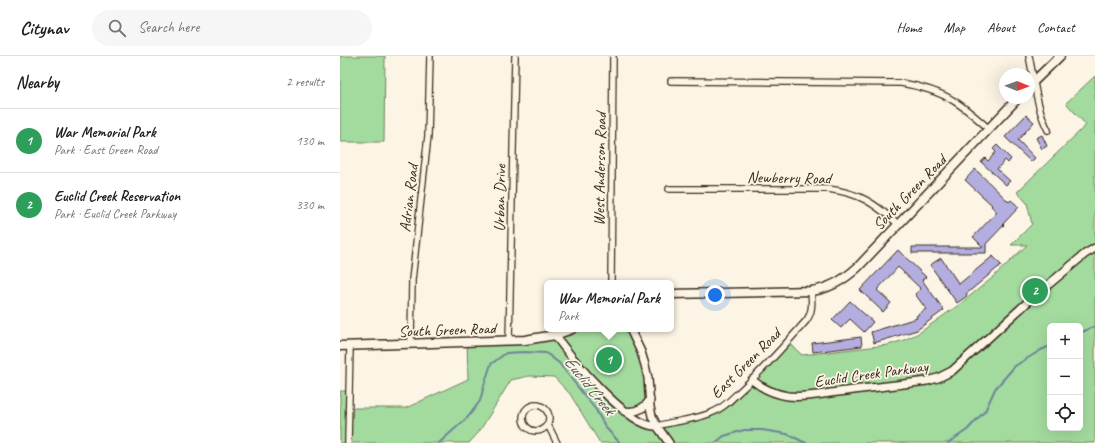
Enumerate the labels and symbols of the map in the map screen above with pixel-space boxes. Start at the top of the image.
north arrow [999,68,1035,104]
street label: West Anderson Road [589,109,611,226]
street label: South Green Road [869,149,953,235]
street label: Adrian Road [395,161,423,233]
street label: Urban Drive [489,162,511,232]
street label: Newberry Road [747,167,834,189]
pin: 2 [1022,276,1048,306]
your location [705,285,725,305]
street label: South Green Road [398,318,499,342]
street label: East Green Road [706,322,787,403]
pin: 1 [596,345,622,375]
water label: Euclid Creek [560,352,621,421]
street label: Euclid Creek Parkway [813,356,931,392]

